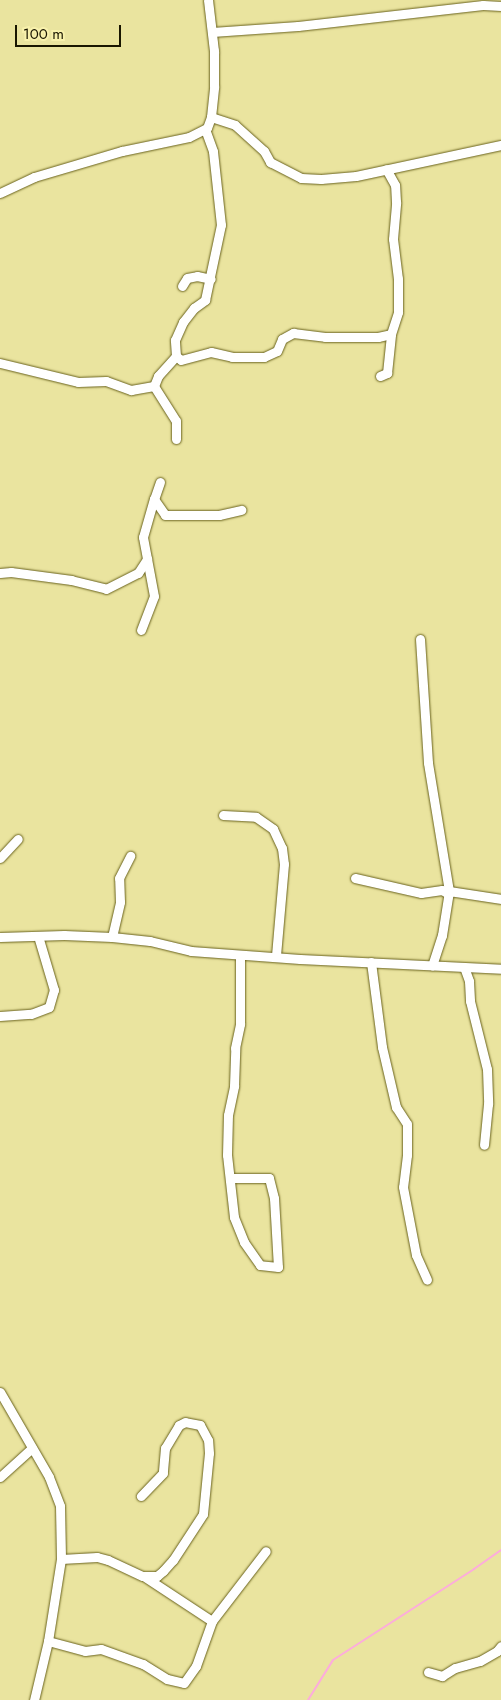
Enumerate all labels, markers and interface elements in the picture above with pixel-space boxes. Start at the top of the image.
scale bar [18,15,124,47]
text: 100 m [23,23,64,45]

